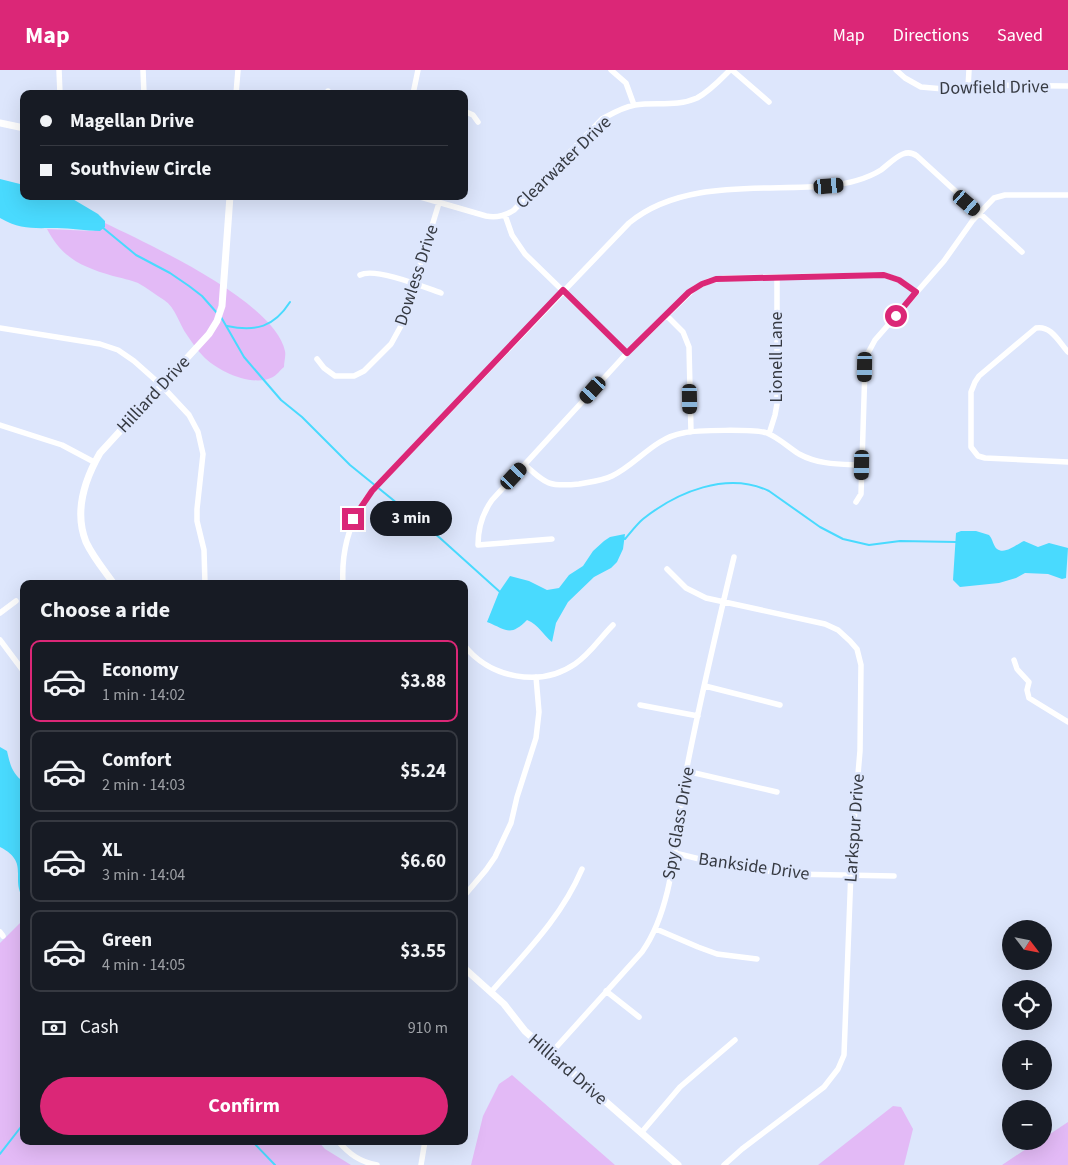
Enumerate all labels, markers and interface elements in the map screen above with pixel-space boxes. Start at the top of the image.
text: Map [25,18,70,53]
text: Map [833,23,865,48]
text: Directions [893,23,969,48]
text: Saved [997,23,1043,48]
street label: Dowfield Drive [939,74,1049,101]
text: Magellan Drive [70,108,194,135]
street label: Clearwater Drive [510,110,617,215]
text: Southview Circle [70,156,211,183]
car [813,177,844,195]
car [950,187,983,219]
street label: Dowless Drive [388,221,445,329]
route start [885,305,907,327]
street label: Lionell Lane [764,311,789,403]
street label: Hilliard Drive [111,350,196,439]
car [857,352,872,382]
car [577,374,608,406]
car [682,384,697,414]
car [854,450,869,480]
car [498,460,529,492]
callout: 3 min [370,502,453,536]
text: 3 min [392,507,430,529]
route end [342,508,364,530]
text: Choose a ride [40,594,170,626]
text: Economy [102,657,179,684]
icon: car [42,659,87,704]
text: $3.88 [400,668,446,695]
text: 1 min · 14:02 [102,684,185,706]
text: Comfort [102,747,172,774]
icon: car [42,749,87,794]
text: $5.24 [400,758,446,785]
street label: Spy Glass Drive [656,765,701,881]
street label: Larkspur Drive [838,773,871,883]
text: 2 min · 14:03 [102,774,185,796]
text: XL [102,837,123,864]
icon: car [42,839,87,884]
street label: Bankside Drive [697,846,811,887]
text: $6.60 [400,848,446,875]
text: 3 min · 14:04 [102,864,185,886]
north arrow [1002,920,1052,970]
map controls [1002,920,1052,1150]
text: Green [102,927,152,954]
icon: car [42,929,87,974]
text: $3.55 [400,938,446,965]
text: 4 min · 14:05 [102,954,185,976]
button: locate [1002,980,1052,1030]
icon: cash [40,1014,68,1042]
text: Cash [80,1014,119,1041]
text: 910 m [408,1017,448,1039]
street label: Hilliard Drive [523,1028,613,1111]
button: + [1002,1040,1052,1090]
button: Confirm [40,1077,448,1135]
button: − [1002,1100,1052,1150]

